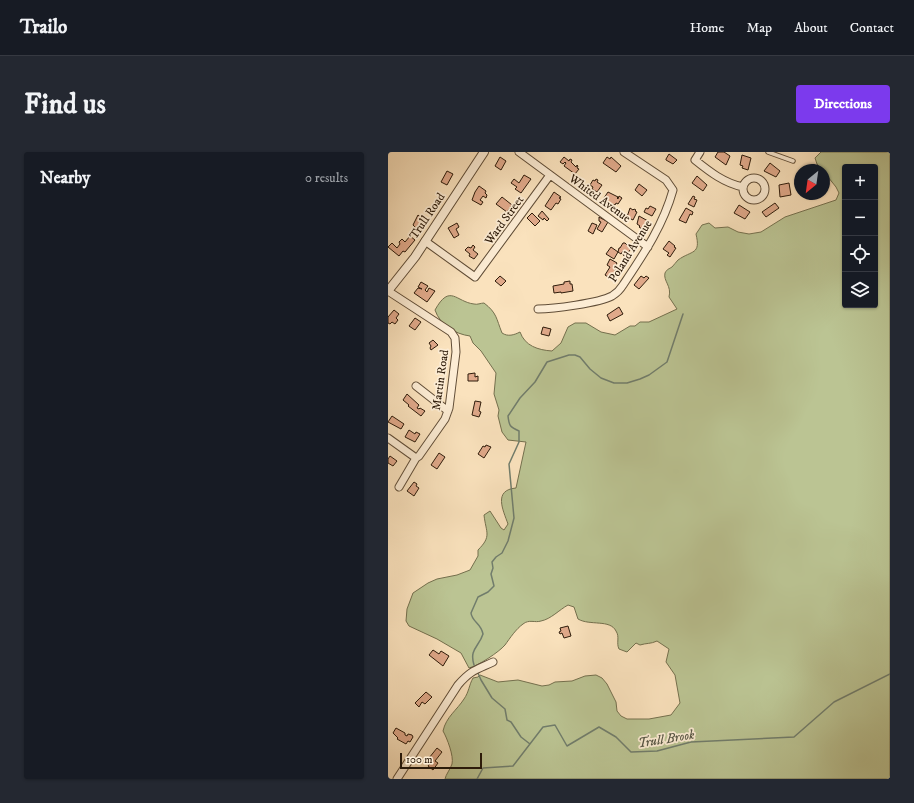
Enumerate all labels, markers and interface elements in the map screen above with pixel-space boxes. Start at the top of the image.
text: Trailo [20,16,67,39]
text: Home [690,19,724,37]
text: Map [746,19,772,37]
text: About [794,19,828,37]
text: Contact [850,19,894,37]
button: Directions [796,85,890,123]
text: Find us [24,87,106,122]
north arrow [794,164,830,200]
map controls [842,164,878,308]
button: + [842,164,878,200]
text: Nearby [40,167,90,189]
text: 0 results [305,170,348,186]
street label: Whited Avenue [565,170,634,226]
street label: Trull Road [406,190,448,242]
street label: Ward Street [481,193,527,248]
button: − [842,200,878,236]
street label: Poland Avenue [605,217,656,285]
button: locate [842,236,878,272]
button: layers [842,272,878,308]
street label: Martin Road [429,349,452,411]
water label: Trull Brook [637,727,696,751]
scale bar [400,751,482,770]
text: 100 m [406,753,432,767]

